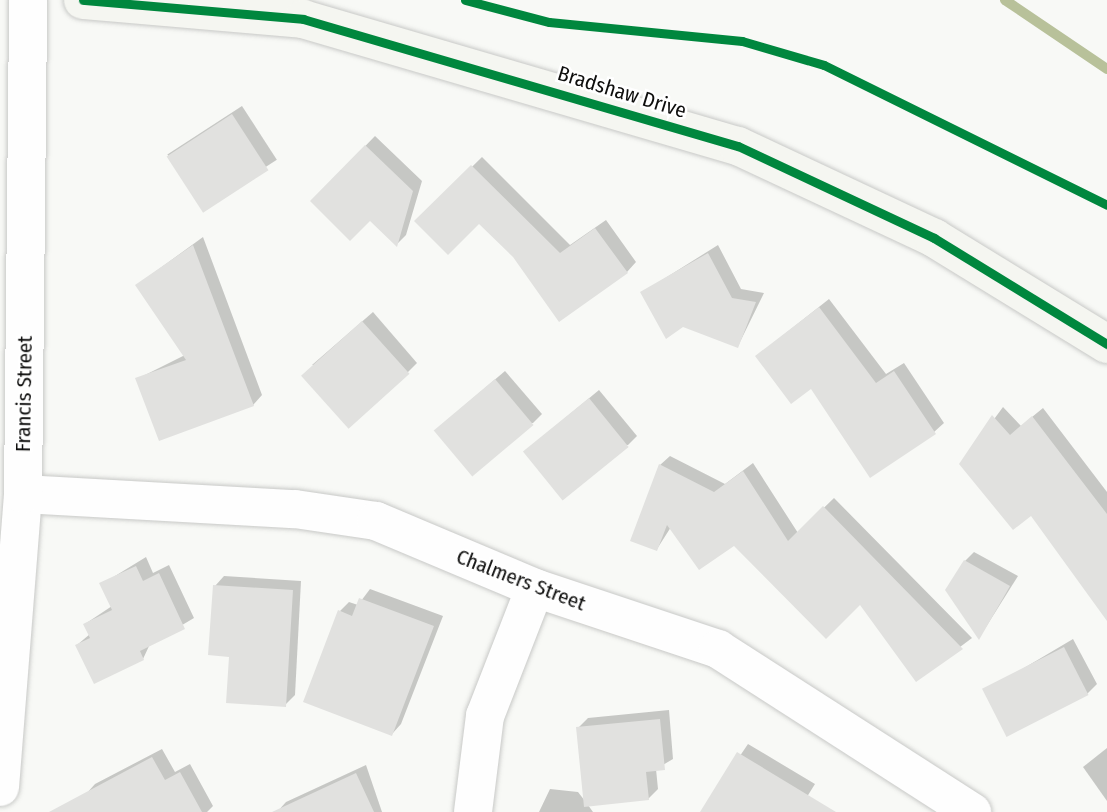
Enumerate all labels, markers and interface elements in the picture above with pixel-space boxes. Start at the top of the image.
street label: Bradshaw Drive [555,60,689,124]
street label: Francis Street [10,336,38,452]
street label: Chalmers Street [453,544,589,616]

